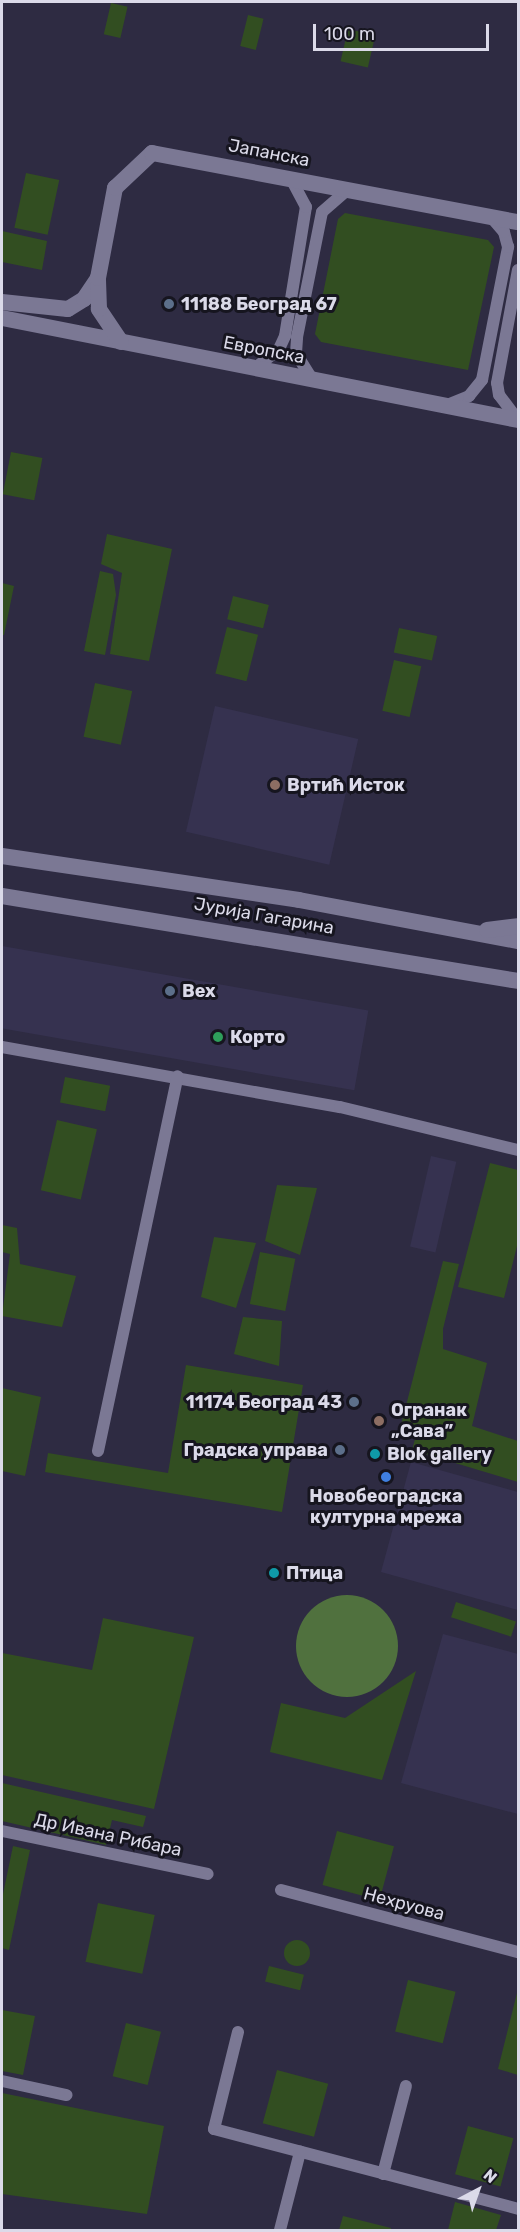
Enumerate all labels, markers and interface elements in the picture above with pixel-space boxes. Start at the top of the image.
scale bar [316,12,492,50]
text: 100 m [324,23,375,45]
street label: Јапанска [226,135,312,171]
place label: 11188 Београд 67 [181,293,337,315]
marker: 11188 Београд 67 [162,297,176,311]
street label: Европска [222,332,306,368]
place label: Вртић Исток [287,774,405,796]
marker: Вртић Исток [268,778,282,792]
street label: Јурија Гагарина [192,893,336,939]
place label: Bex [182,980,216,1002]
marker: Bex [163,984,177,998]
place label: Корто [230,1026,285,1048]
marker: Корто [211,1030,225,1044]
place label: 11174 Београд 43 [186,1391,342,1413]
marker: 11174 Београд 43 [347,1395,361,1409]
place label: Огранак „Сава” [391,1400,467,1442]
marker: Огранак „Сава” [372,1414,386,1428]
place label: Градска управа [183,1439,328,1461]
marker: Градска управа [333,1443,347,1457]
place label: Blok gallery [387,1443,492,1465]
marker: Blok gallery [368,1447,382,1461]
marker: Новобеоградска културна мрежа [379,1470,393,1484]
place label: Новобеоградска културна мрежа [309,1486,463,1528]
place label: Птица [286,1562,343,1584]
marker: Птица [267,1566,281,1580]
street label: Др Ивана Рибара [32,1809,184,1861]
street label: Нехруова [361,1883,447,1925]
north arrow [448,2160,508,2220]
text: N [480,2165,501,2187]

